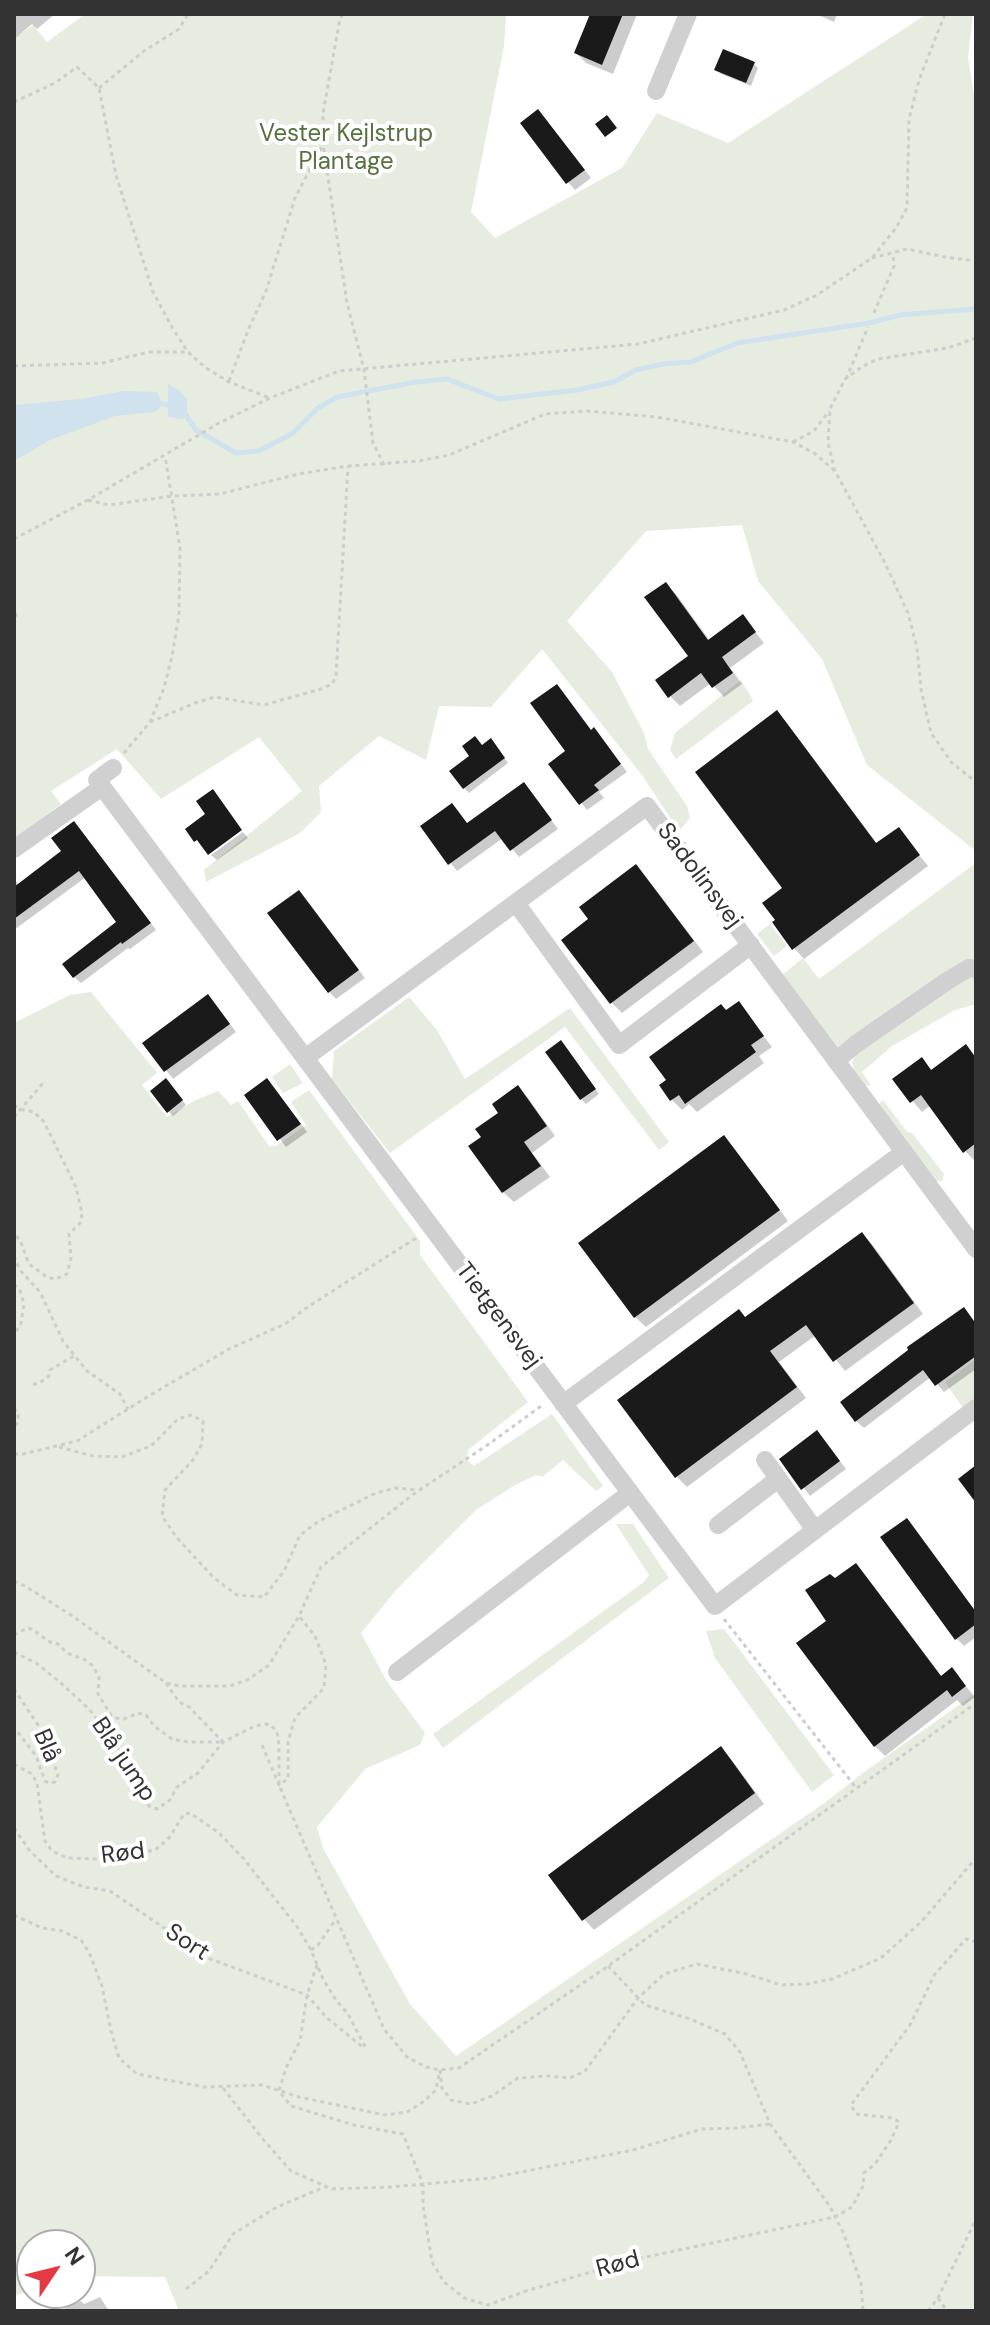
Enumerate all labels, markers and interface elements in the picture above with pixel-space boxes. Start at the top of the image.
park label: Vester Kejlstrup Plantage [259,121,433,177]
street label: Sadolinsvej [650,818,748,934]
street label: Tietgensvej [449,1257,547,1375]
street label: Blå jump [84,1712,162,1808]
street label: Blå [26,1725,66,1767]
street label: Rød [100,1837,146,1871]
street label: Sort [160,1918,214,1968]
north arrow [16,2229,96,2309]
text: N [58,2241,91,2271]
street label: Rød [593,2245,643,2285]

